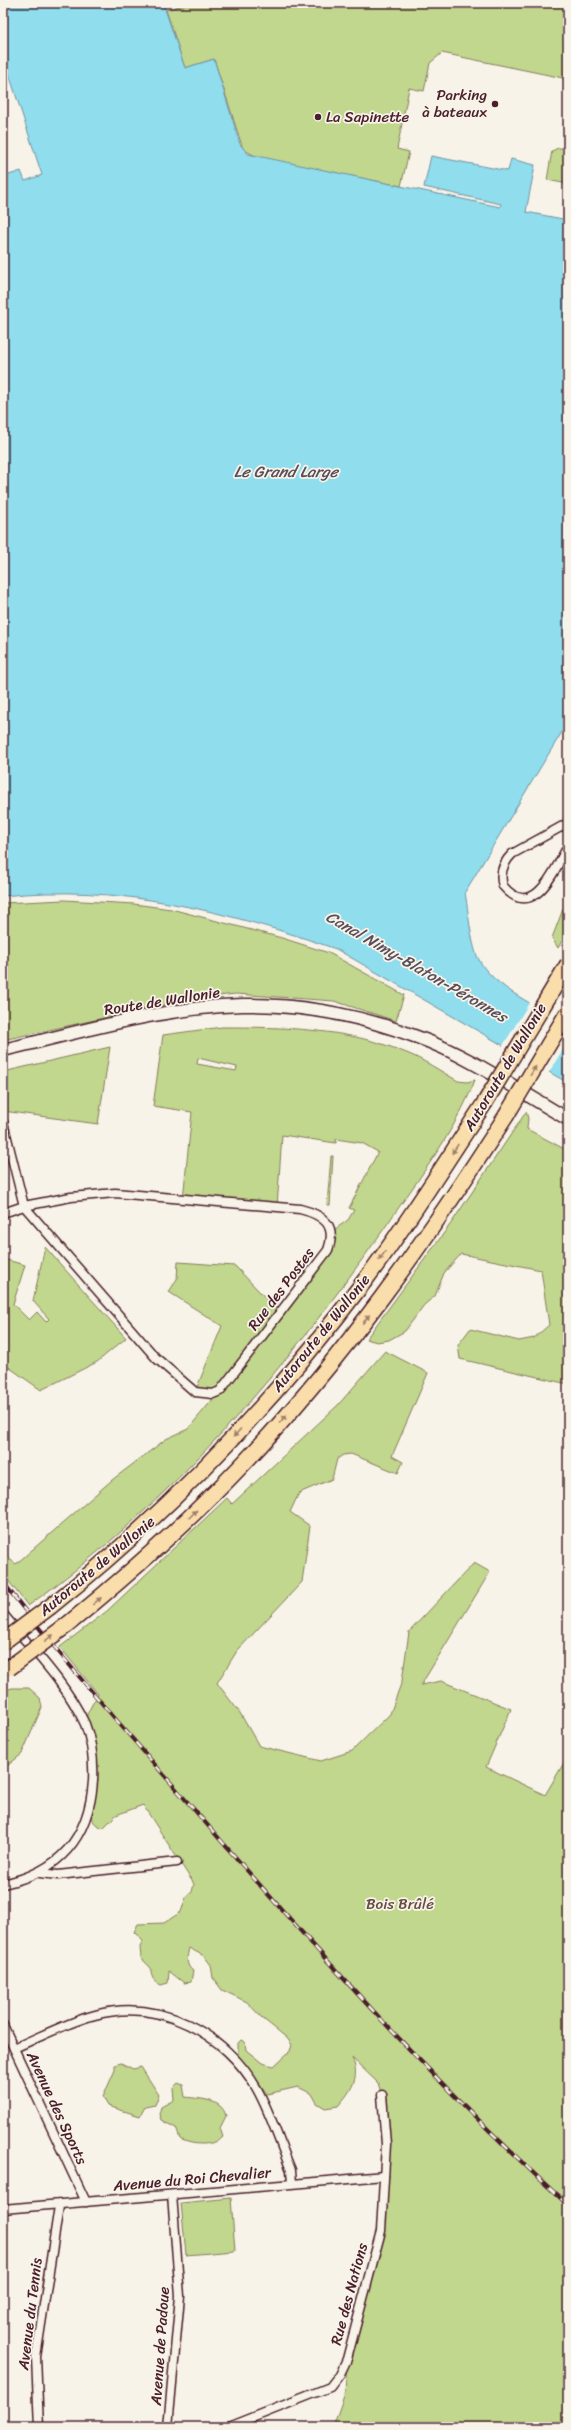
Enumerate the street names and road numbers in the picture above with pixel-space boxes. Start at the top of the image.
street label: Route de Wallonie [102,979,222,1023]
street label: Autoroute de Wallonie [456,998,554,1137]
street label: Rue des Postes [241,1242,321,1336]
street label: Autoroute de Wallonie [264,1268,377,1399]
street label: Autoroute de Wallonie [32,1509,161,1623]
street label: Avenue des Sports [19,2046,95,2169]
street label: Avenue du Roi Chevalier [111,2159,273,2199]
street label: Rue des Nations [323,2240,375,2348]
street label: Avenue du Tennis [10,2256,50,2373]
street label: Avenue de Padoue [143,2285,177,2407]

